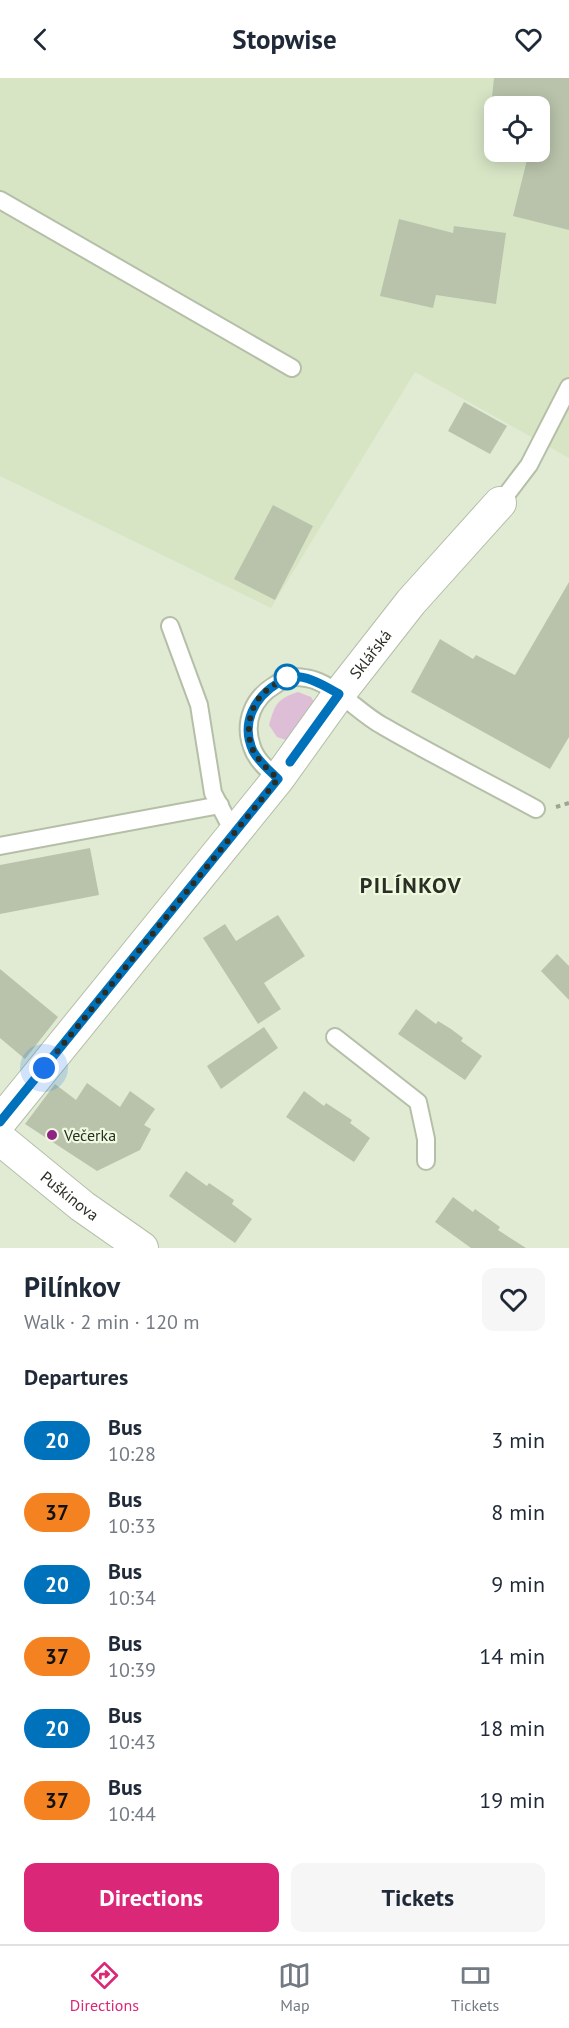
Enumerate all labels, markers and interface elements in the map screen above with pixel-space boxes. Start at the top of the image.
text: Stopwise [232,22,337,56]
icon: back [24,23,57,56]
icon: heart [512,23,545,56]
map controls [484,96,550,162]
button: locate [484,96,550,162]
street label: Sklářská [345,625,396,682]
unlabelled marker [274,664,300,690]
district label: PILÍNKOV [360,871,462,899]
your location [29,1053,59,1083]
place label: Večerka [63,1125,116,1145]
marker: Večerka [45,1128,59,1142]
street label: Puškinova [37,1167,103,1225]
text: Pilínkov [24,1268,120,1305]
button: heart [482,1268,545,1331]
text: Walk · 2 min · 120 m [24,1309,200,1335]
text: Departures [24,1363,128,1391]
text: Bus [108,1413,142,1441]
text: 3 min [491,1426,545,1454]
text: 20 [45,1427,69,1454]
text: 10:28 [108,1441,156,1467]
text: Bus [108,1485,142,1513]
text: 8 min [491,1498,545,1526]
text: 37 [45,1499,69,1526]
text: 10:33 [108,1513,156,1539]
text: Bus [108,1557,142,1585]
text: 9 min [491,1570,545,1598]
text: 20 [45,1571,69,1598]
text: 10:34 [108,1585,156,1611]
text: Bus [108,1629,142,1657]
text: 14 min [479,1642,545,1670]
text: 37 [45,1643,69,1670]
text: 10:39 [108,1657,156,1683]
text: Bus [108,1701,142,1729]
text: 18 min [479,1714,545,1742]
text: 20 [45,1715,69,1742]
text: 10:43 [108,1729,156,1755]
text: Bus [108,1773,142,1801]
text: 19 min [479,1786,545,1814]
text: 37 [45,1787,69,1814]
text: 10:44 [108,1801,156,1827]
button: Directions [24,1863,279,1932]
button: Tickets [291,1863,545,1932]
tab: Directions [70,1959,139,2015]
tab: Map [278,1959,311,2015]
tab: Tickets [451,1959,499,2015]

